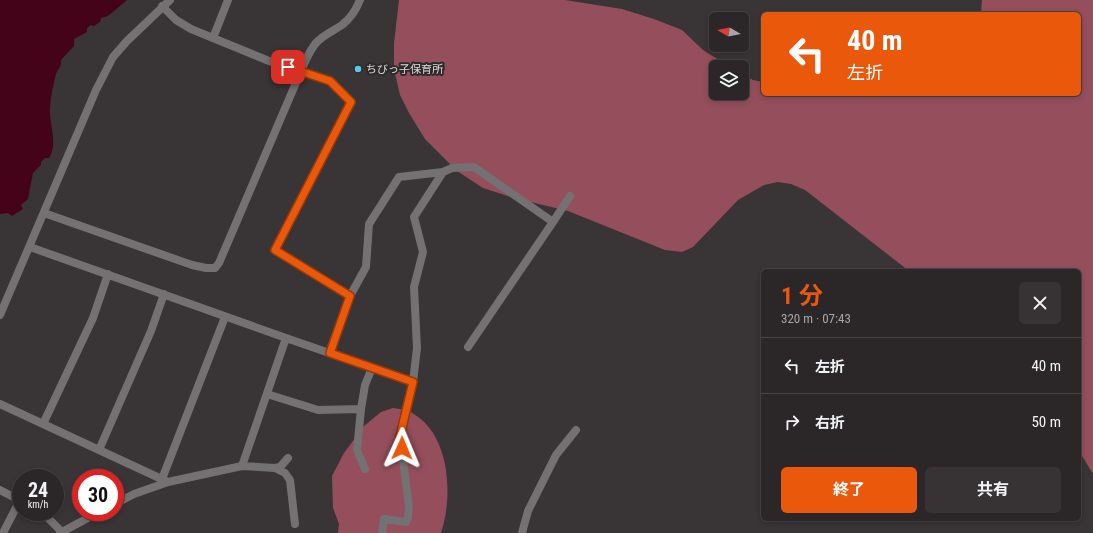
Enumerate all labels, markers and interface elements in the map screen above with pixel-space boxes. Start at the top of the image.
north arrow [709,12,749,52]
map controls [709,12,749,100]
text: 40 m [847,24,903,57]
icon: left [781,28,833,80]
pin [271,50,305,84]
icon: arrive [277,56,299,78]
button: layers [709,60,749,100]
text: 左折 [847,62,883,83]
place label: ちびっ子保育所 [366,63,444,76]
marker: ちびっ子保育所 [353,64,363,74]
text: 1 分 [781,282,823,310]
button: close [1019,282,1061,324]
text: 320 m · 07:43 [781,311,851,326]
icon: left [781,355,803,377]
text: 40 m [1031,357,1061,375]
text: 左折 [815,358,845,376]
icon: right [781,411,803,433]
text: 50 m [1031,413,1061,431]
text: 右折 [815,414,845,432]
position arrow [381,427,423,469]
button: 終了 [781,467,917,513]
button: 共有 [925,467,1061,513]
speed limit sign: 30 [72,469,124,521]
text: 24 [28,478,48,502]
text: km/h [28,499,48,510]

